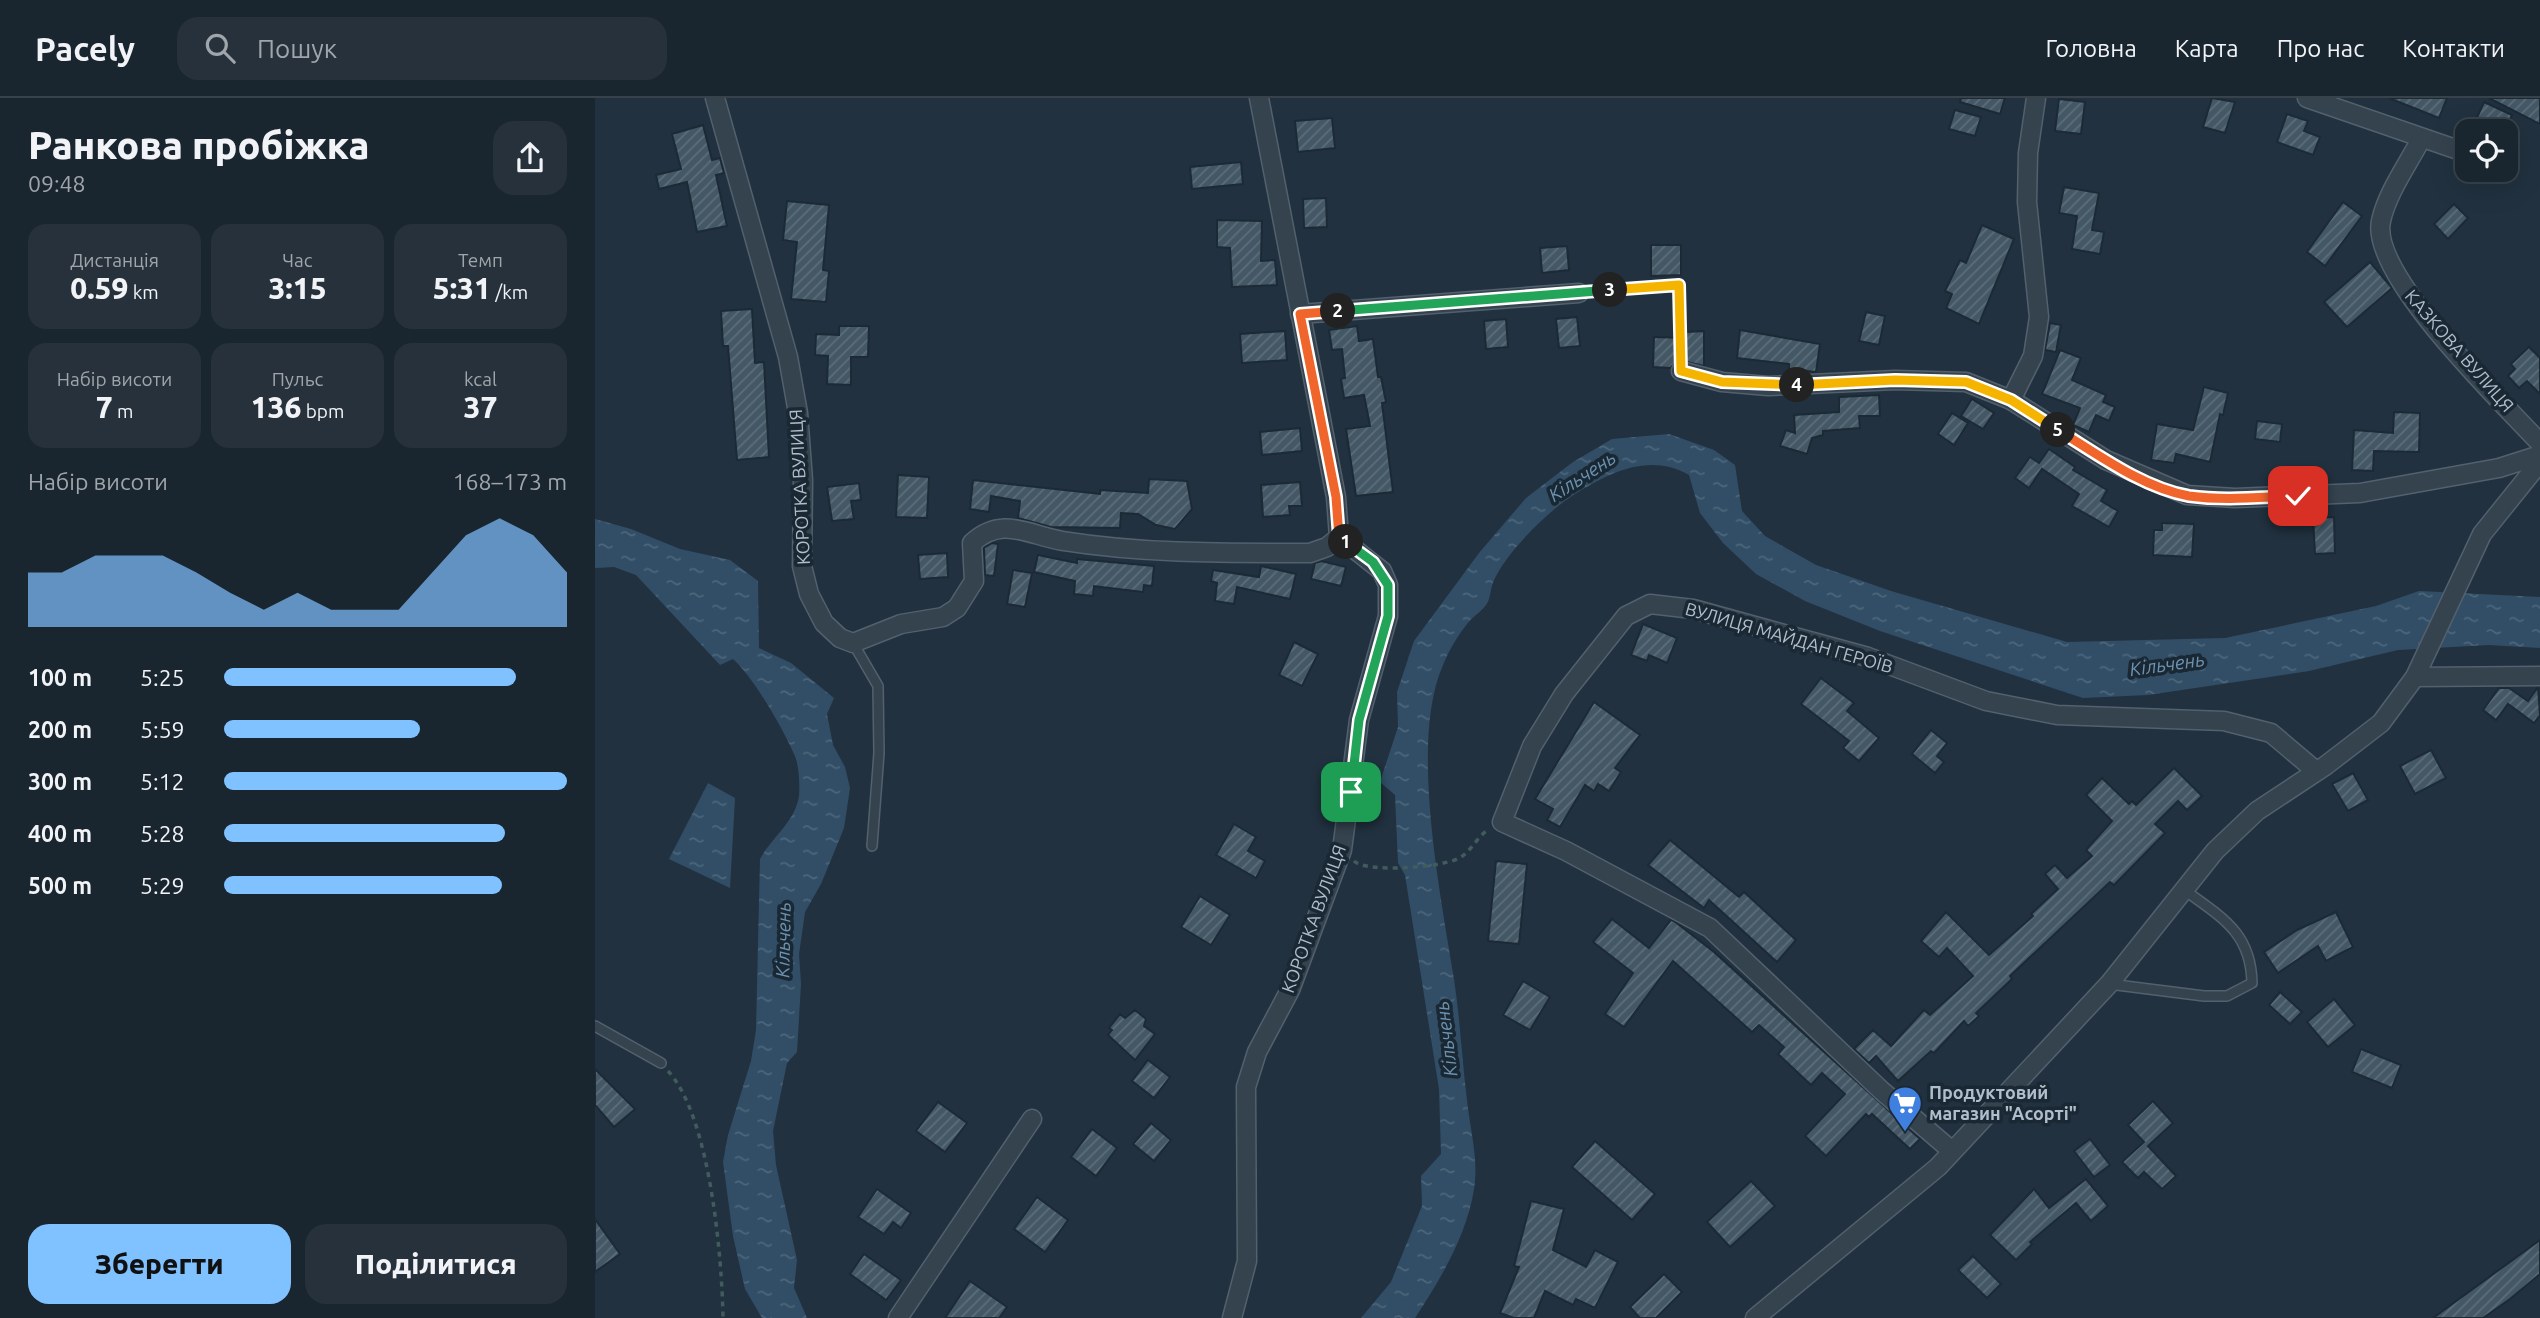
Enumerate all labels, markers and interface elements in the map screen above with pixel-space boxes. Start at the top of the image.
search box [177,17,667,80]
icon: search [201,29,239,67]
text: Pacely [35,30,135,67]
text: Пошук [257,34,337,63]
text: Головна [2045,35,2137,62]
text: Карта [2175,35,2239,62]
text: Про нас [2277,35,2364,62]
text: Контакти [2402,35,2505,62]
map controls [2455,119,2518,182]
button: locate [2455,119,2518,182]
button: share [493,121,567,195]
text: Ранкова пробіжка [28,124,370,166]
text: 09:48 [28,171,86,196]
text: Дистанція [70,249,159,271]
text: Час [282,249,313,271]
text: Темп [458,249,503,271]
text: 0.59 [70,271,128,305]
text: 3:15 [268,271,327,305]
text: 5:31 [433,271,491,305]
pin: 3 [1593,272,1627,308]
text: 3 [1604,278,1615,300]
text: km [128,281,159,303]
text: /km [491,281,528,303]
street label: КАЗКОВА ВУЛИЦЯ [2401,285,2518,415]
pin: 2 [1321,294,1355,328]
text: 2 [1332,299,1343,321]
text: Набір висоти [57,368,172,390]
text: Пульс [272,368,323,390]
text: kcal [464,368,497,390]
pin: 4 [1779,368,1815,402]
text: 4 [1791,373,1802,395]
text: 7 [96,390,113,424]
text: 136 [251,390,301,424]
text: 37 [464,390,497,424]
text: m [113,400,133,422]
text: bpm [301,400,344,422]
street label: КОРОТКА ВУЛИЦЯ [785,409,813,565]
pin: 5 [2041,412,2075,448]
text: 5 [2052,418,2063,440]
water label: Кільчень [1544,446,1620,506]
pin [2268,466,2328,526]
text: Набір висоти [28,469,168,494]
text: 168–173 m [453,469,567,494]
icon: check [2279,477,2317,515]
pin: 1 [1329,524,1363,560]
text: 1 [1340,530,1351,552]
street label: ВУЛИЦЯ МАЙДАН ГЕРОЇВ [1683,598,1895,676]
water label: Кільчень [2128,648,2206,680]
text: 100 m [28,665,92,690]
text: 5:25 [140,665,185,690]
text: 200 m [28,717,92,742]
text: 5:59 [140,717,185,742]
pin [1321,762,1381,822]
text: 300 m [28,769,92,794]
text: 5:12 [140,769,185,794]
icon: arrive [1332,773,1370,811]
text: 400 m [28,821,92,846]
text: 5:28 [140,821,185,846]
street label: КОРОТКА ВУЛИЦЯ [1277,842,1349,995]
text: 500 m [28,873,92,898]
text: 5:29 [140,873,185,898]
water label: Кільчень [771,902,795,978]
water label: Кільчень [1430,1000,1462,1078]
place label: Продуктовий магазин "Асорті" [1929,1082,2077,1123]
supermarket icon: Продуктовий магазин "Асорті" [1886,1084,1924,1133]
button: Зберегти [28,1224,291,1304]
button: Поділитися [305,1224,567,1304]

